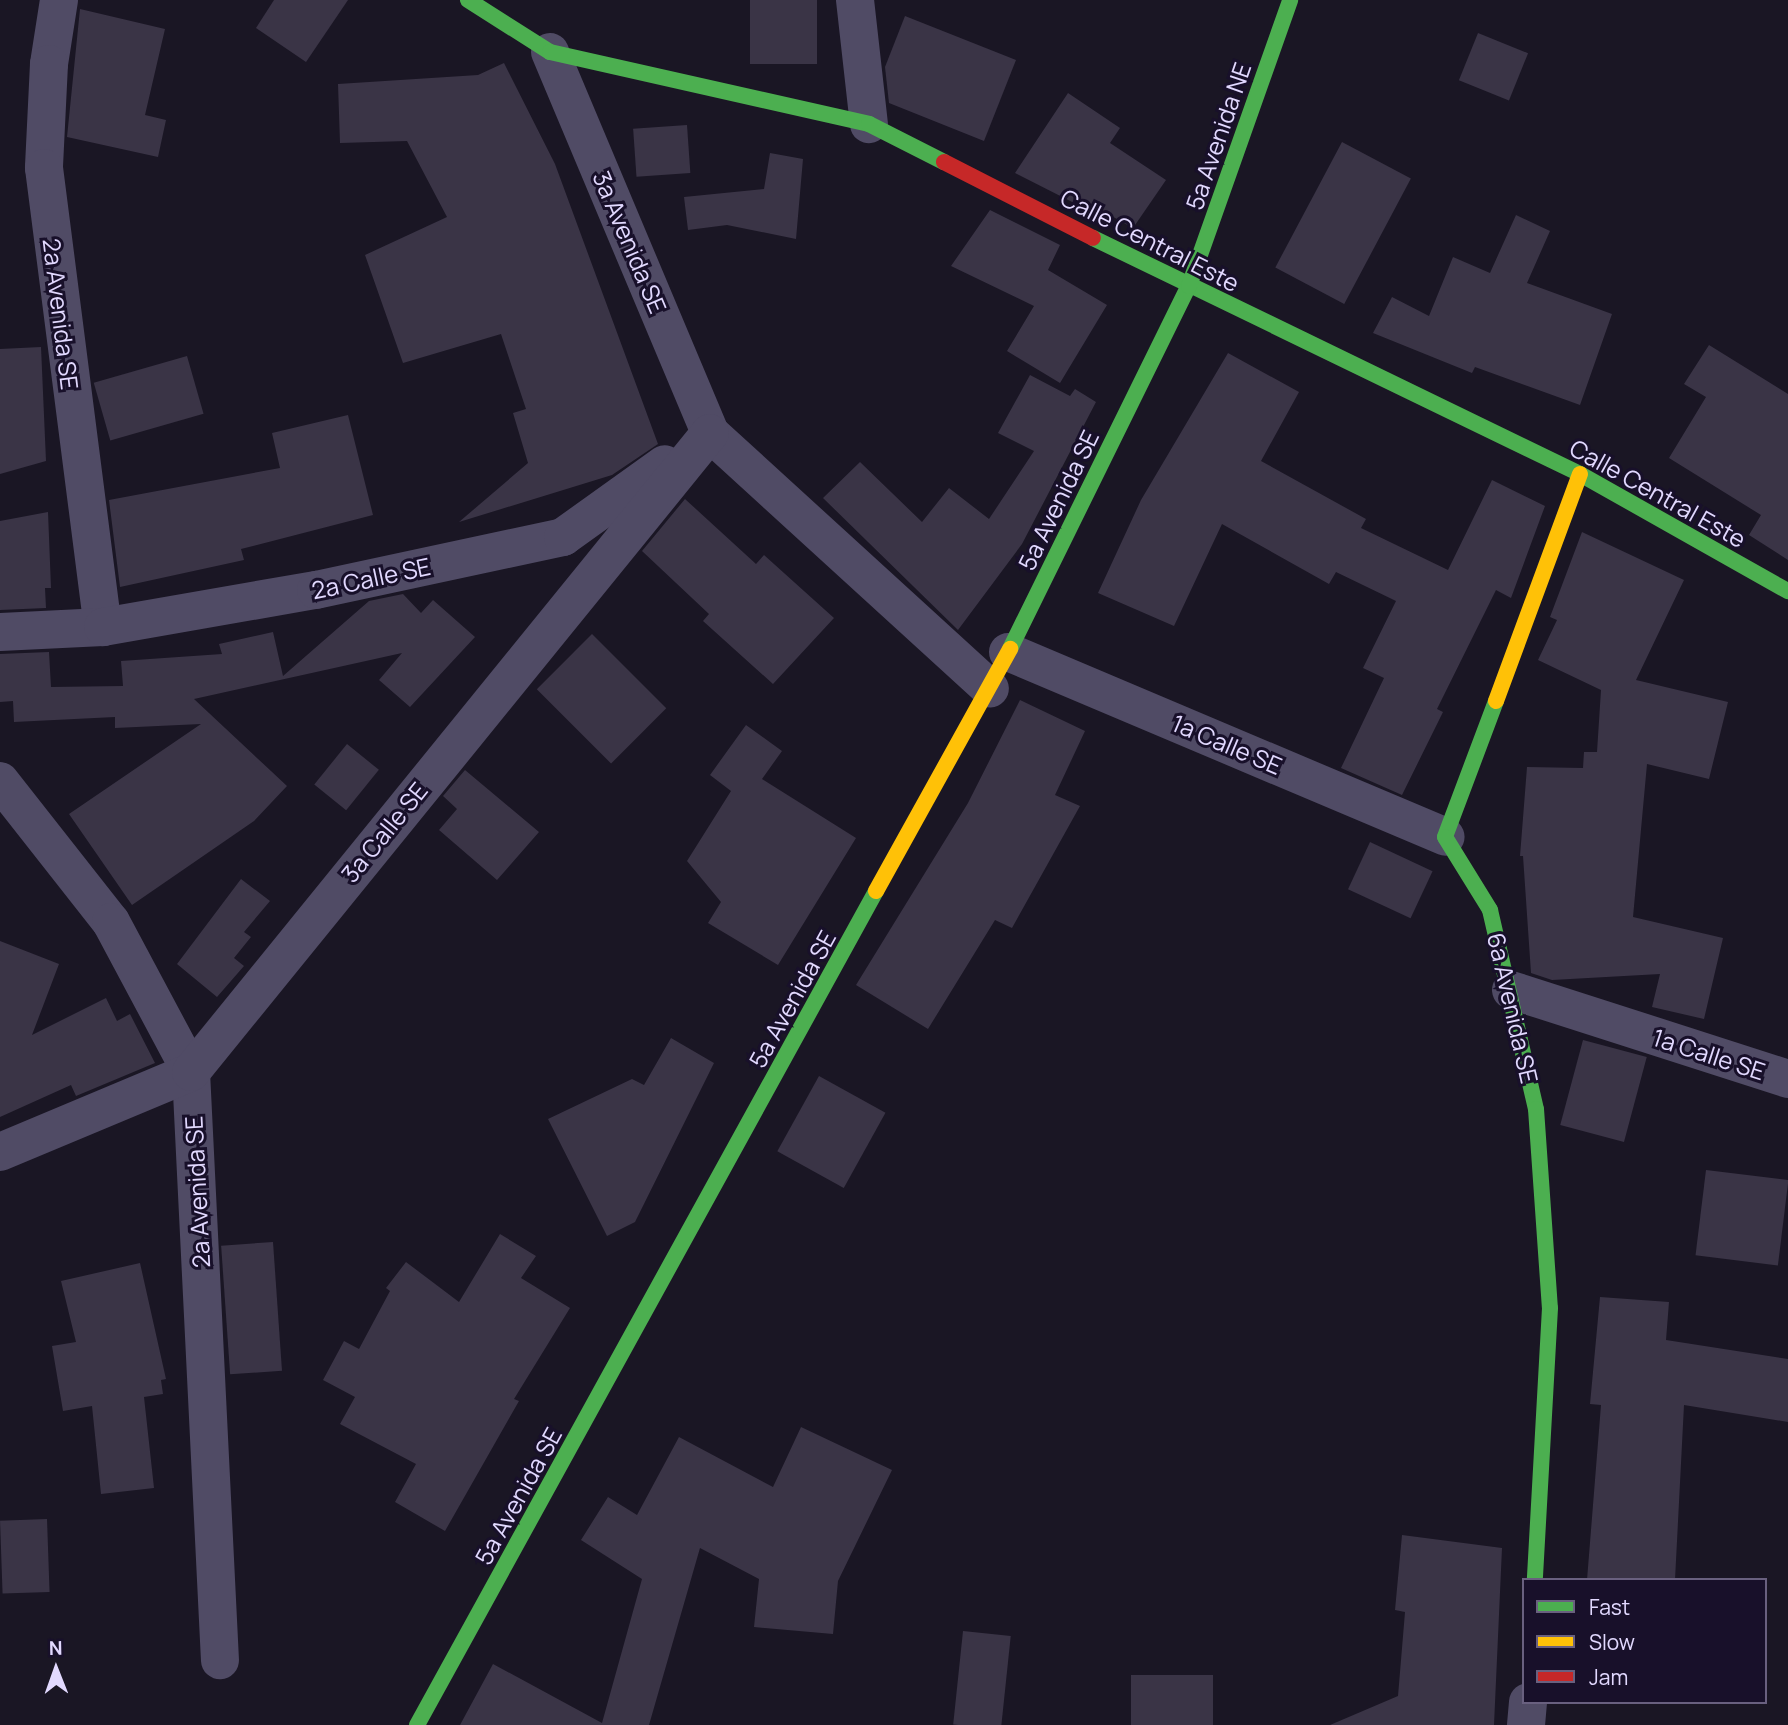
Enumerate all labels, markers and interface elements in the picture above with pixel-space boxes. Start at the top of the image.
street label: 5a Avenida NE [1179,59,1257,213]
street label: 3a Avenida SE [587,167,673,317]
street label: Calle Central Este [1056,183,1244,297]
street label: 2a Avenida SE [37,237,85,391]
street label: 5a Avenida SE [1012,425,1104,575]
street label: Calle Central Este [1565,433,1751,553]
street label: 2a Calle SE [309,551,433,605]
street label: 1a Calle SE [1168,708,1286,780]
street label: 3a Calle SE [335,776,433,888]
street label: 5a Avenida SE [742,925,842,1073]
street label: 6a Avenida SE [1482,930,1544,1086]
street label: 1a Calle SE [1649,1022,1769,1086]
street label: 2a Avenida SE [179,1115,215,1269]
street label: 5a Avenida SE [468,1422,568,1570]
legend [1522,1578,1767,1704]
text: Fast [1589,1593,1630,1621]
text: Slow [1589,1628,1635,1656]
north arrow [21,1634,91,1704]
text: N [49,1635,63,1661]
text: Jam [1589,1663,1628,1691]

